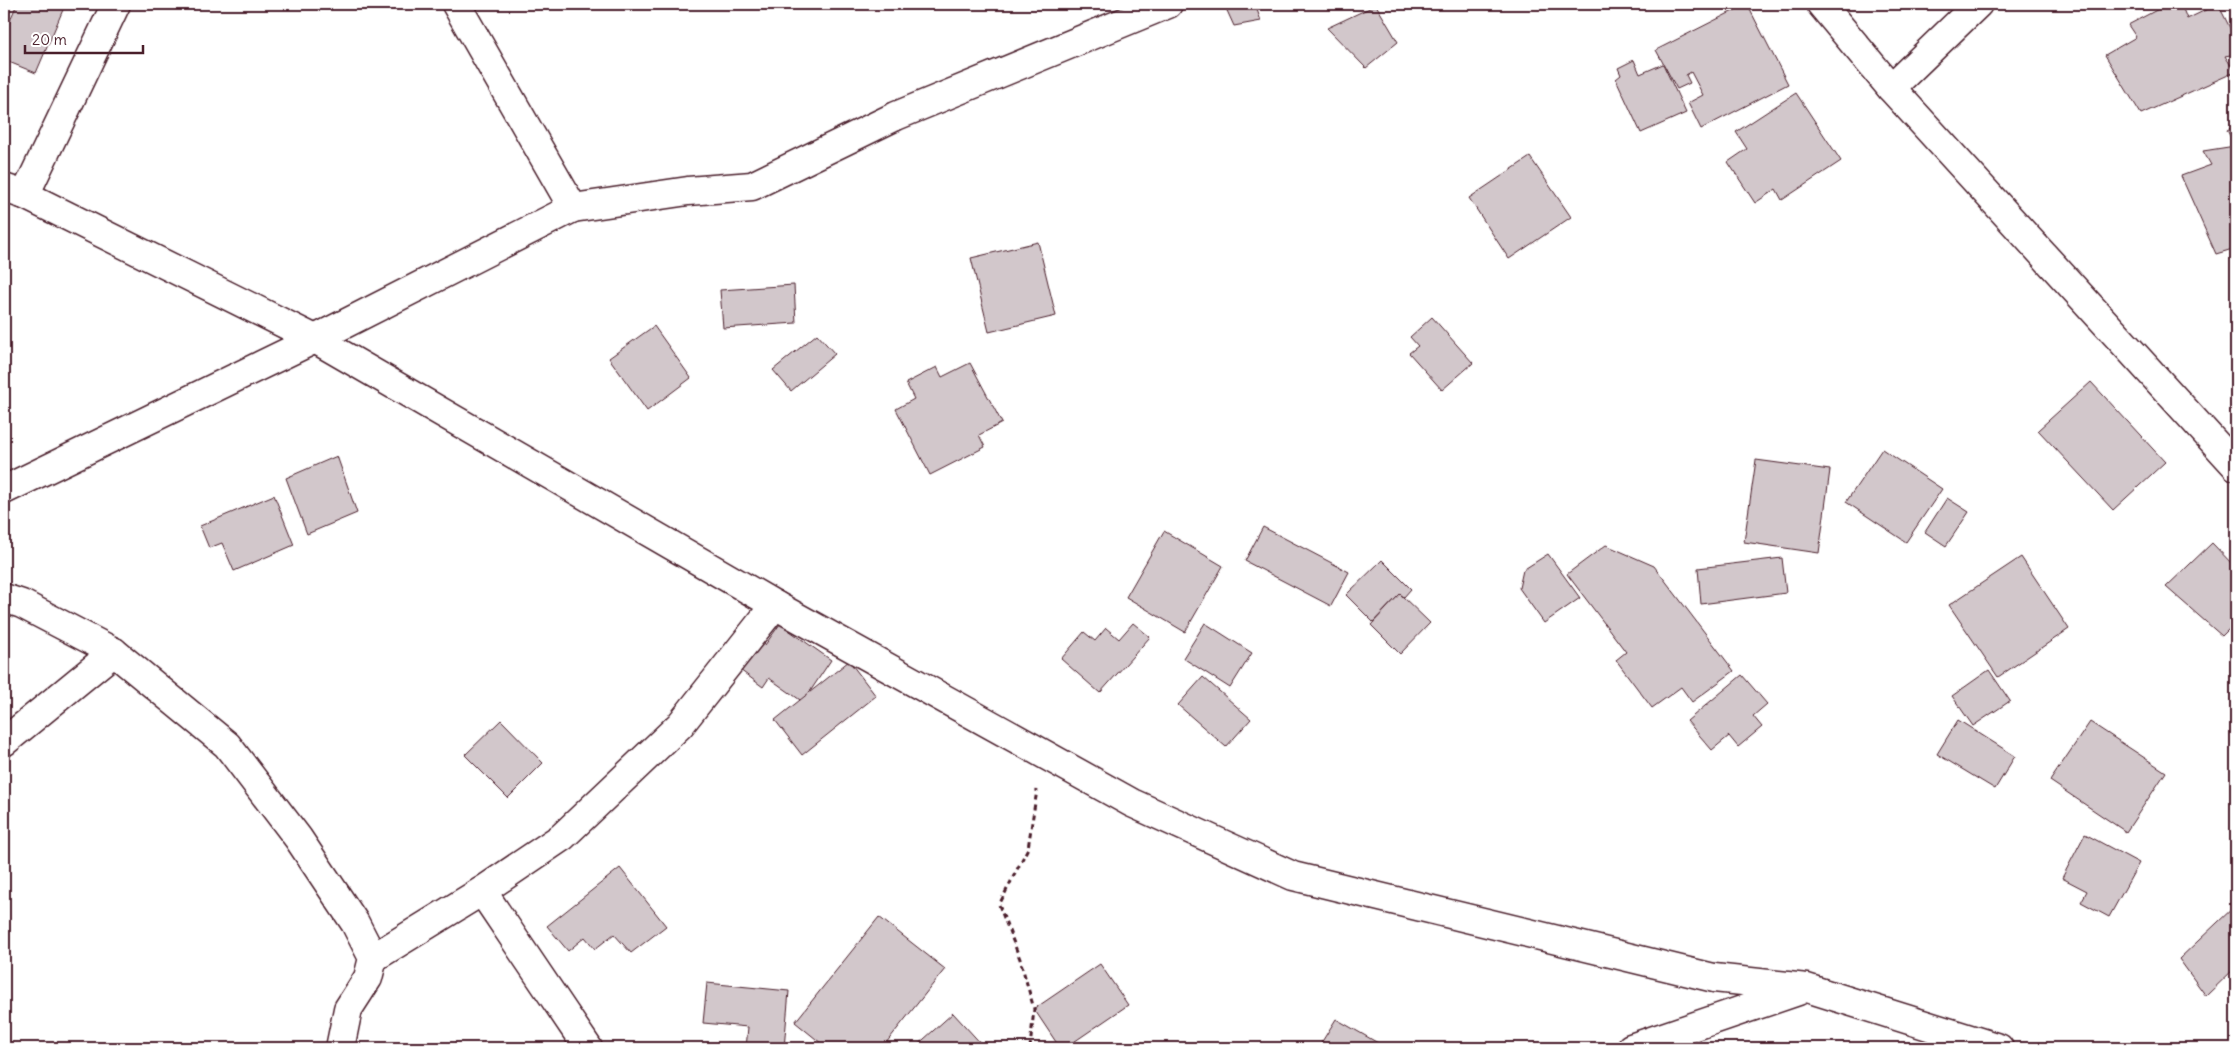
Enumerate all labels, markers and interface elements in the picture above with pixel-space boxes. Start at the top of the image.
scale bar [25,22,142,54]
text: 20 m [32,30,67,49]

